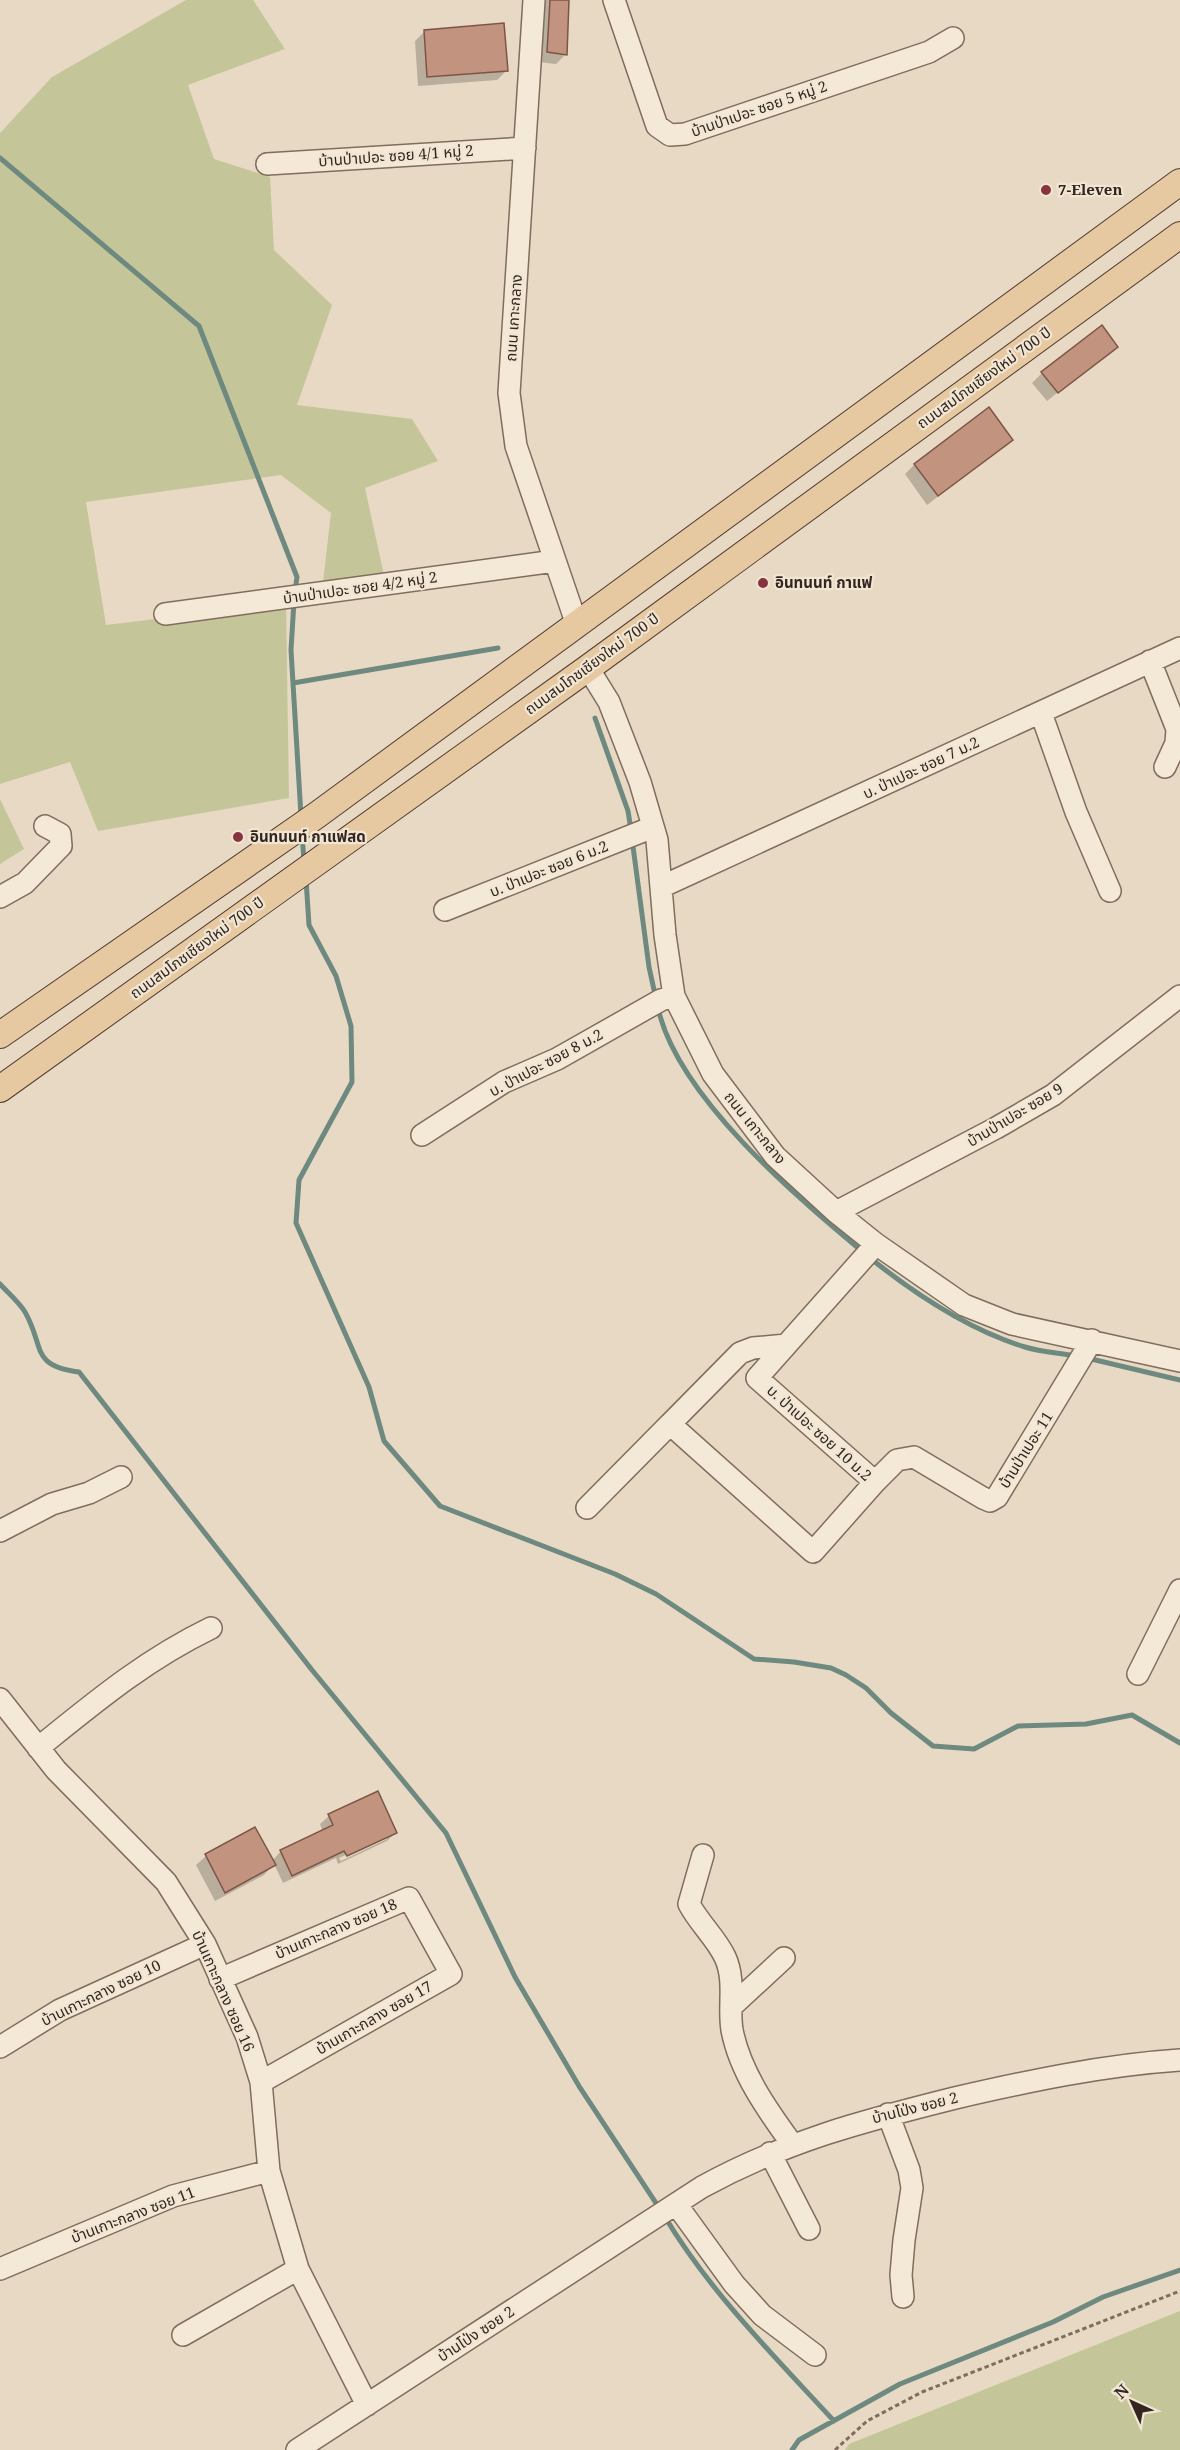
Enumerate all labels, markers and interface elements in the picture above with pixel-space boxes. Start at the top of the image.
street label: บ้านป่าเปอะ ซอย 5 หมู่ 2 [688,75,829,141]
street label: บ้านป่าเปอะ ซอย 4/1 หมู่ 2 [318,140,474,170]
place label: 7-Eleven [1058,179,1122,199]
marker: 7-Eleven [1039,183,1053,197]
street label: ถนน เกาะกลาง [500,274,526,362]
street label: ถนนสมโภชเชียงใหม่ 700 ปี [912,322,1054,433]
street label: บ้านป่าเปอะ ซอย 4/2 หมู่ 2 [281,566,438,608]
place label: อินทนนท์ กาแฟ [775,572,872,592]
marker: อินทนนท์ กาแฟ [756,576,770,590]
street label: ถนนสมโภชเชียงใหม่ 700 ปี [520,608,662,719]
street label: บ. ป่าเปอะ ซอย 7 ม.2 [859,731,982,803]
place label: อินทนนท์ กาแฟสด [250,826,366,846]
marker: อินทนนท์ กาแฟสด [231,830,245,844]
street label: บ. ป่าเปอะ ซอย 6 ม.2 [486,835,611,901]
street label: ถนนสมโภชเชียงใหม่ 700 ปี [125,892,267,1003]
street label: บ. ป่าเปอะ ซอย 8 ม.2 [485,1024,606,1101]
street label: บ้านป่าเปอะ ซอย 9 [963,1078,1066,1151]
street label: ถนน เกาะกลาง [720,1087,791,1168]
street label: บ. ป่าเปอะ ซอย 10 ม.2 [763,1380,876,1485]
street label: บ้านป่าเปอะ 11 [994,1407,1057,1492]
street label: บ้านเกาะกลาง ซอย 18 [271,1893,400,1963]
street label: บ้านเกาะกลาง ซอย 16 [188,1927,260,2055]
street label: บ้านเกาะกลาง ซอย 10 [37,1954,164,2030]
street label: บ้านเกาะกลาง ซอย 17 [312,1976,435,2059]
street label: บ้านโป่ง ซอย 2 [870,2087,960,2127]
street label: บ้านเกาะกลาง ซอย 11 [68,2181,197,2247]
street label: บ้านโป่ง ซอย 2 [433,2301,518,2366]
north arrow [1102,2372,1162,2432]
text: N [1109,2379,1134,2404]

